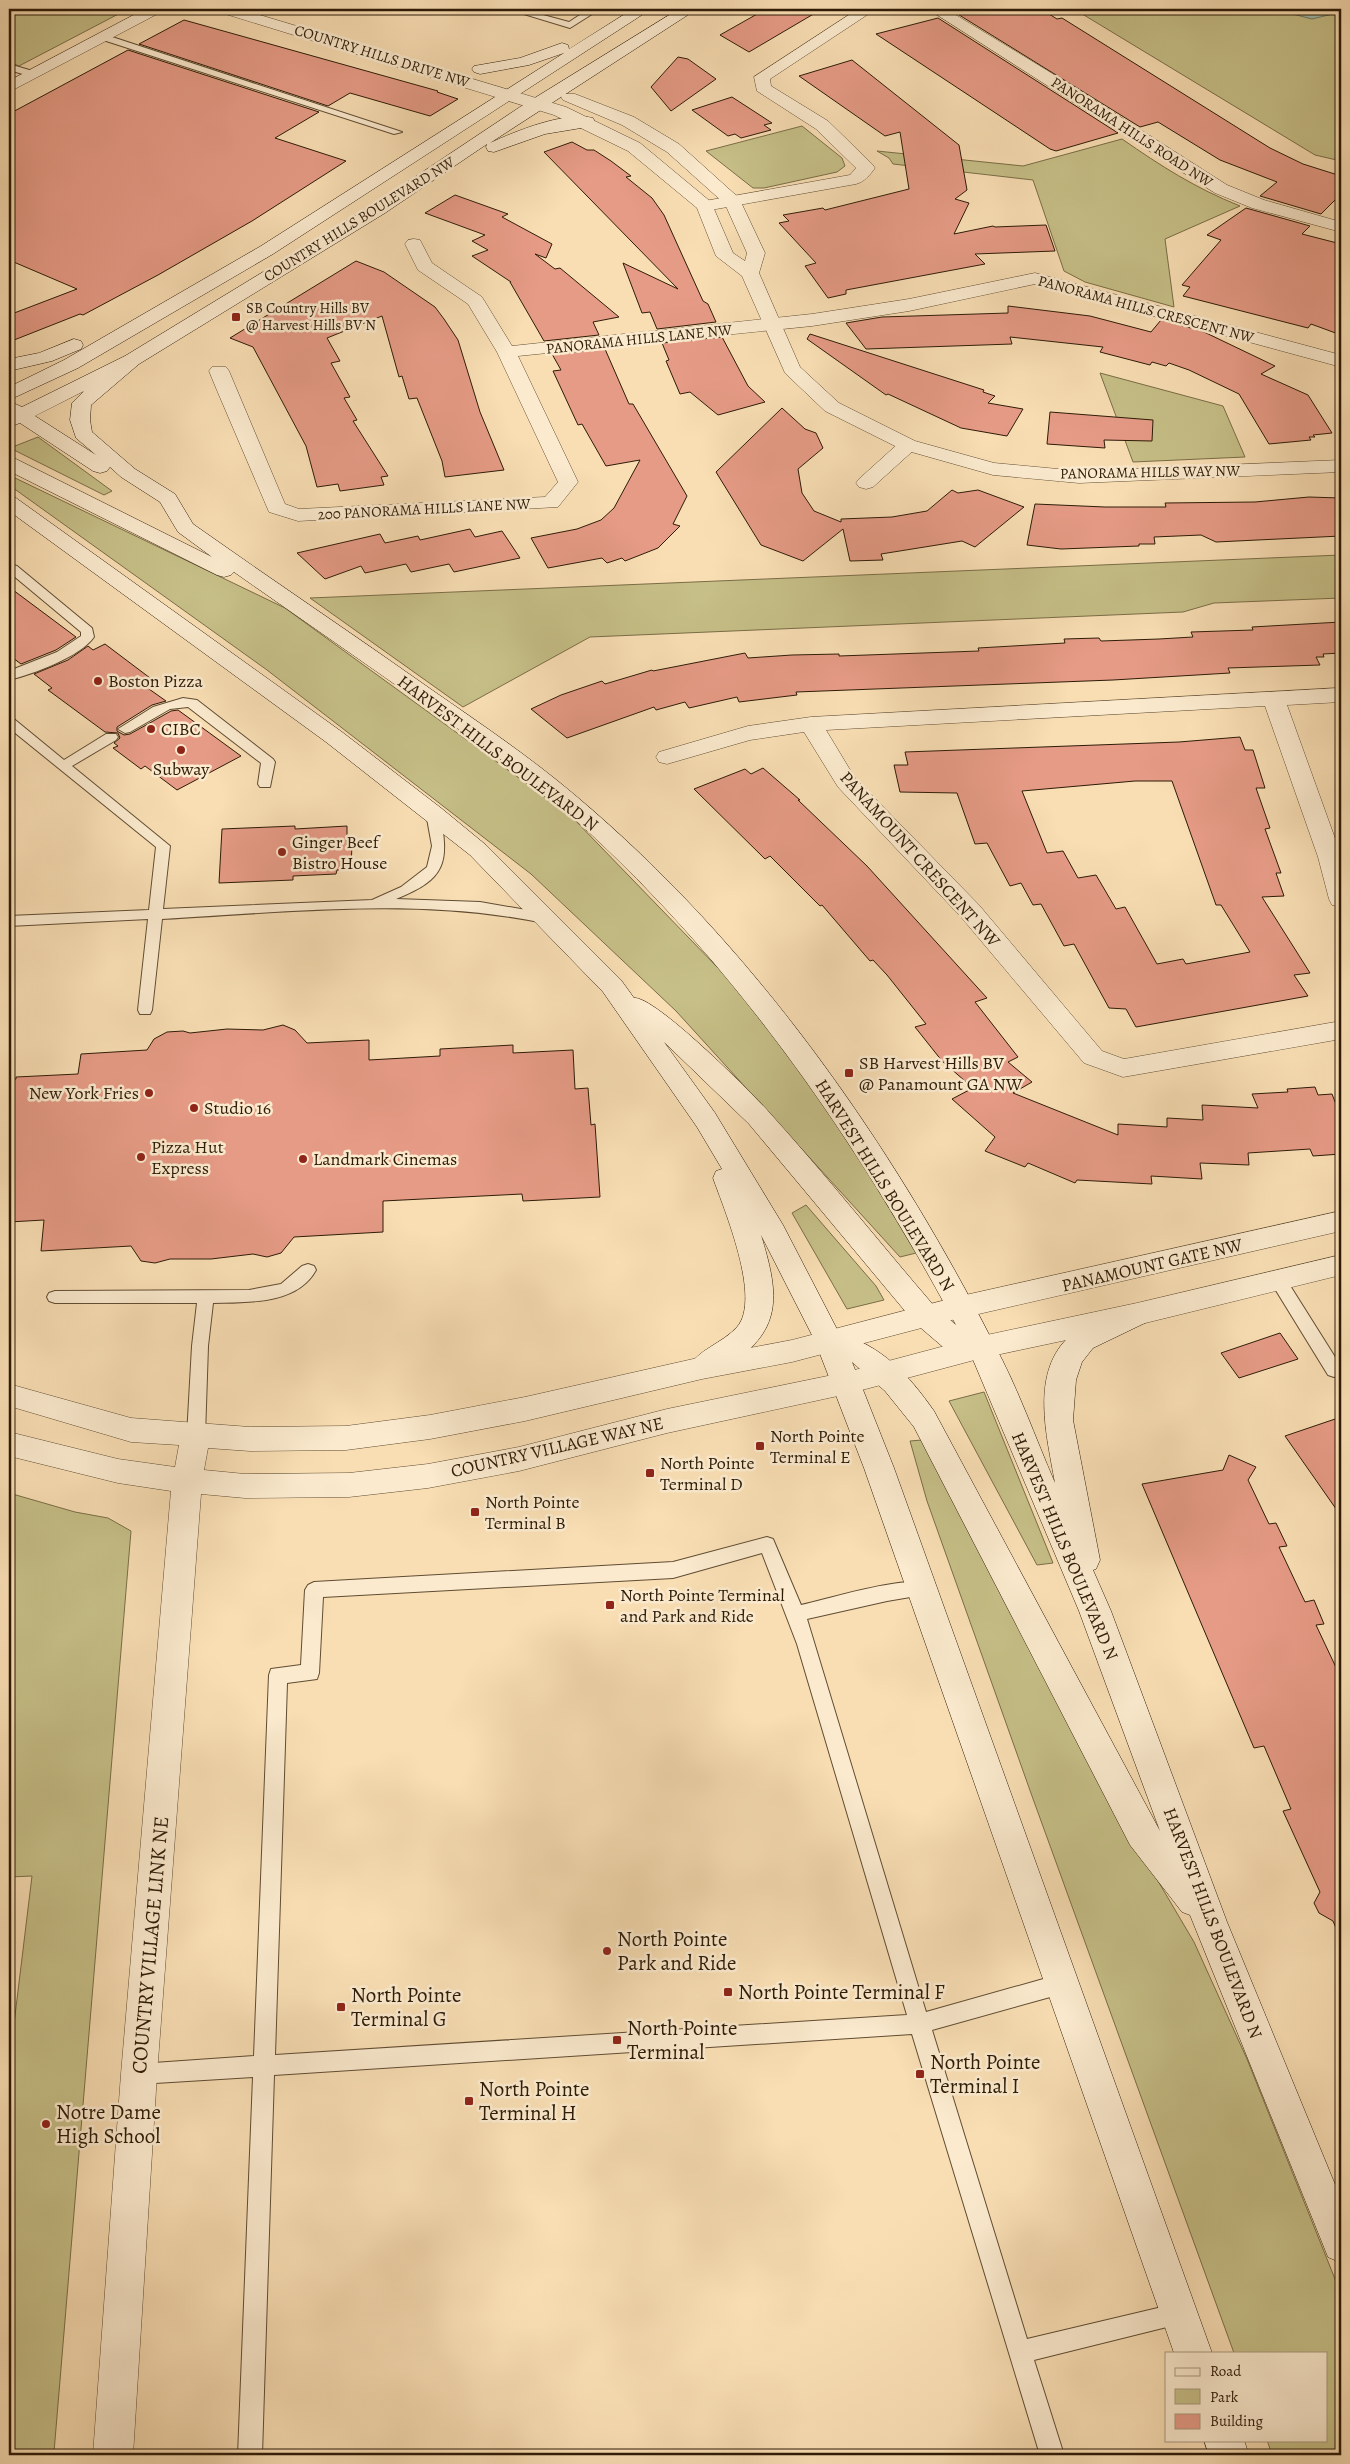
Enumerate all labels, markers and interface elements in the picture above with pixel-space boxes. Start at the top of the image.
street label: COUNTRY HILLS DRIVE NW [292,20,472,92]
street label: PANORAMA HILLS ROAD NW [1047,72,1217,192]
street label: COUNTRY HILLS BOULEVARD NW [260,152,458,286]
street label: PANORAMA HILLS CRESCENT NW [1036,271,1256,347]
place label: SB Country Hills BV @ Harvest Hills BV N [246,298,376,335]
marker: SB Country Hills BV @ Harvest Hills BV N [230,311,242,323]
street label: PANORAMA HILLS LANE NW [545,319,733,359]
street label: PANORAMA HILLS WAY NW [1060,460,1240,484]
street label: 200 PANORAMA HILLS LANE NW [317,493,531,525]
place label: Boston Pizza [108,669,203,693]
street label: HARVEST HILLS BOULEVARD N [393,669,603,837]
marker: Boston Pizza [92,675,104,687]
place label: CIBC [161,717,201,741]
marker: CIBC [145,723,157,735]
marker: Subway [175,744,187,756]
place label: Subway [153,757,210,781]
street label: PANAMOUNT CRESCENT NW [834,766,1006,952]
place label: Ginger Beef Bistro House [292,830,387,875]
marker: Ginger Beef Bistro House [276,846,288,858]
place label: SB Harvest Hills BV @ Panamount GA NW [859,1051,1023,1096]
marker: SB Harvest Hills BV @ Panamount GA NW [843,1067,855,1079]
street label: HARVEST HILLS BOULEVARD N [810,1074,960,1296]
place label: New York Fries [29,1081,139,1105]
marker: New York Fries [143,1087,155,1099]
place label: Studio 16 [204,1096,271,1120]
marker: Studio 16 [188,1102,200,1114]
place label: Pizza Hut Express [151,1135,224,1180]
place label: Landmark Cinemas [313,1147,457,1171]
marker: Pizza Hut Express [135,1151,147,1163]
marker: Landmark Cinemas [297,1153,309,1165]
street label: PANAMOUNT GATE NW [1059,1232,1245,1297]
street label: COUNTRY VILLAGE WAY NE [448,1411,666,1483]
place label: North Pointe Terminal E [770,1424,865,1469]
street label: HARVEST HILLS BOULEVARD N [1006,1428,1124,1664]
marker: North Pointe Terminal E [754,1440,766,1452]
place label: North Pointe Terminal D [660,1451,755,1496]
marker: North Pointe Terminal D [644,1467,656,1479]
place label: North Pointe Terminal B [485,1490,580,1535]
marker: North Pointe Terminal B [469,1506,481,1518]
place label: North Pointe Terminal and Park and Ride [620,1583,785,1628]
marker: North Pointe Terminal and Park and Ride [604,1599,616,1611]
street label: HARVEST HILLS BOULEVARD N [1158,1804,1268,2042]
street label: COUNTRY VILLAGE LINK NE [125,1815,175,2075]
place label: North Pointe Park and Ride [617,1925,737,1977]
marker: North Pointe Park and Ride [601,1945,613,1957]
place label: North Pointe Terminal F [738,1978,945,2006]
place label: North Pointe Terminal G [351,1981,461,2033]
marker: North Pointe Terminal F [722,1986,734,1998]
marker: North Pointe Terminal G [335,2001,347,2013]
place label: North Pointe Terminal [627,2014,737,2066]
marker: North Pointe Terminal [611,2034,623,2046]
place label: North Pointe Terminal I [930,2048,1040,2100]
marker: North Pointe Terminal I [914,2068,926,2080]
place label: North Pointe Terminal H [479,2075,589,2127]
marker: North Pointe Terminal H [463,2095,475,2107]
place label: Notre Dame High School [56,2098,161,2150]
marker: Notre Dame High School [40,2118,52,2130]
legend [1165,2352,1328,2442]
text: Road [1210,2361,1242,2381]
text: Park [1210,2387,1239,2407]
text: Building [1210,2411,1263,2431]

